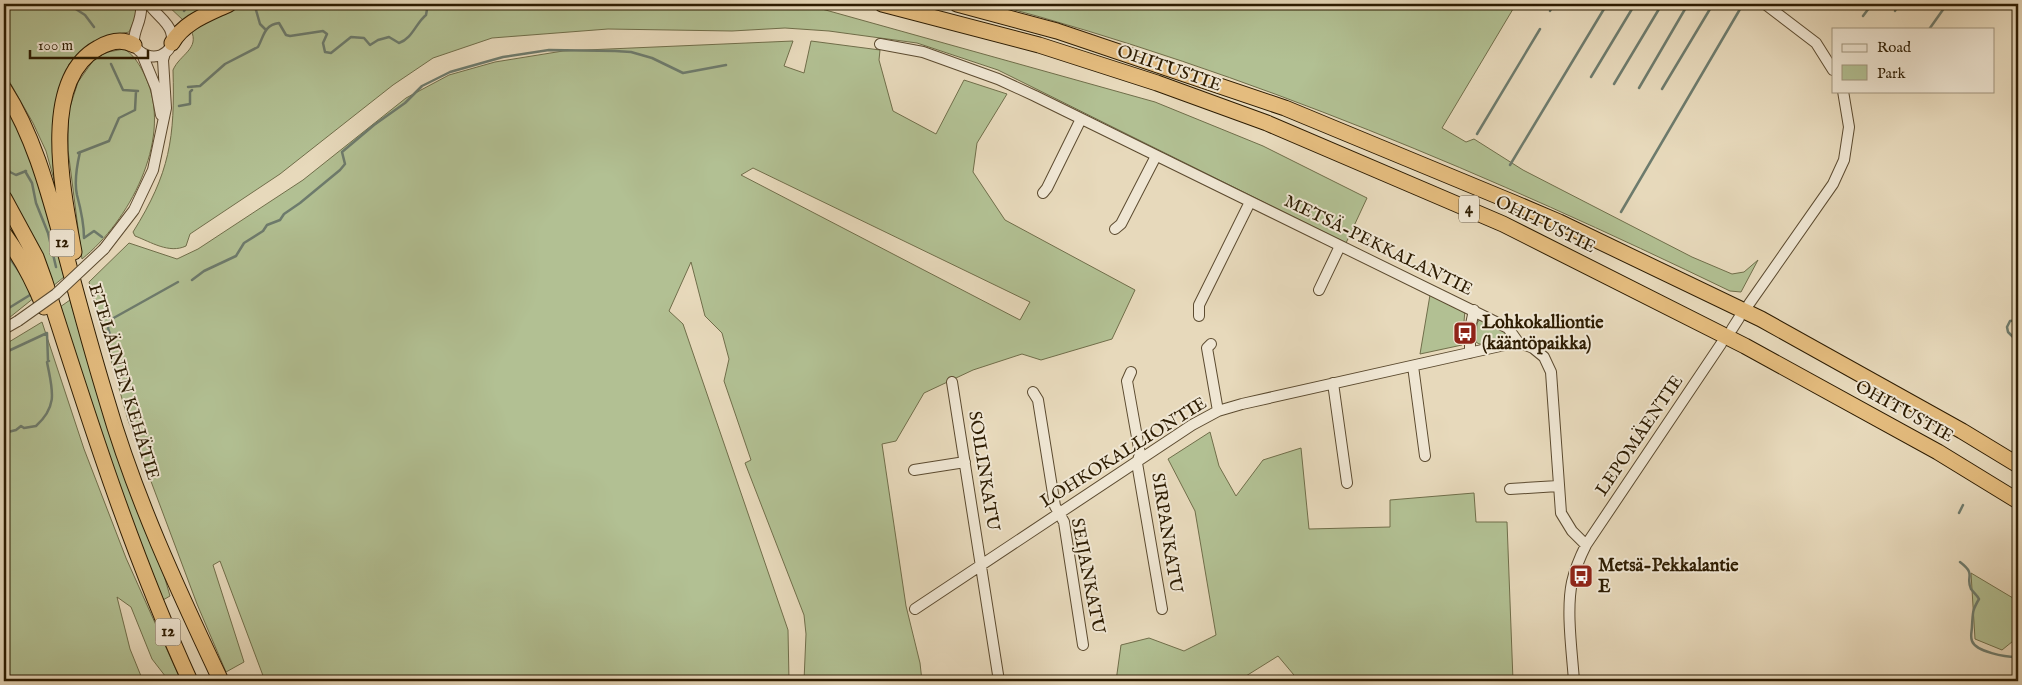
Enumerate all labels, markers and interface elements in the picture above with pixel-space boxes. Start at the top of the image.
scale bar [30,28,148,60]
legend [1832,28,1994,92]
text: 100 m [38,36,74,55]
text: Road [1877,38,1912,57]
street label: OHITUSTIE [1114,40,1224,98]
text: Park [1877,64,1907,83]
street label: METSÄ-PEKKALANTIE [1280,189,1477,302]
street label: OHITUSTIE [1491,191,1599,259]
road number: 4 [1459,195,1479,222]
road number: 12 [50,230,74,256]
street label: ETELÄINEN KEHÄTIE [82,281,165,483]
place label: Lohkokalliontie (kääntöpaikka) [1482,312,1604,356]
bus stop icon: Lohkokalliontie (kääntöpaikka) [1452,320,1478,346]
street label: LEPOMÄENTIE [1590,371,1689,501]
street label: OHITUSTIE [1851,376,1957,448]
street label: LOHKOKALLIONTIE [1036,392,1212,514]
street label: SOILINKATU [962,409,1004,533]
street label: SIRPANKATU [1145,471,1187,595]
street label: SEIJANKATU [1065,516,1110,636]
place label: Metsä-Pekkalantie E [1598,555,1739,599]
bus stop icon: Metsä-Pekkalantie E [1568,563,1594,589]
road number: 12 [156,618,180,646]

